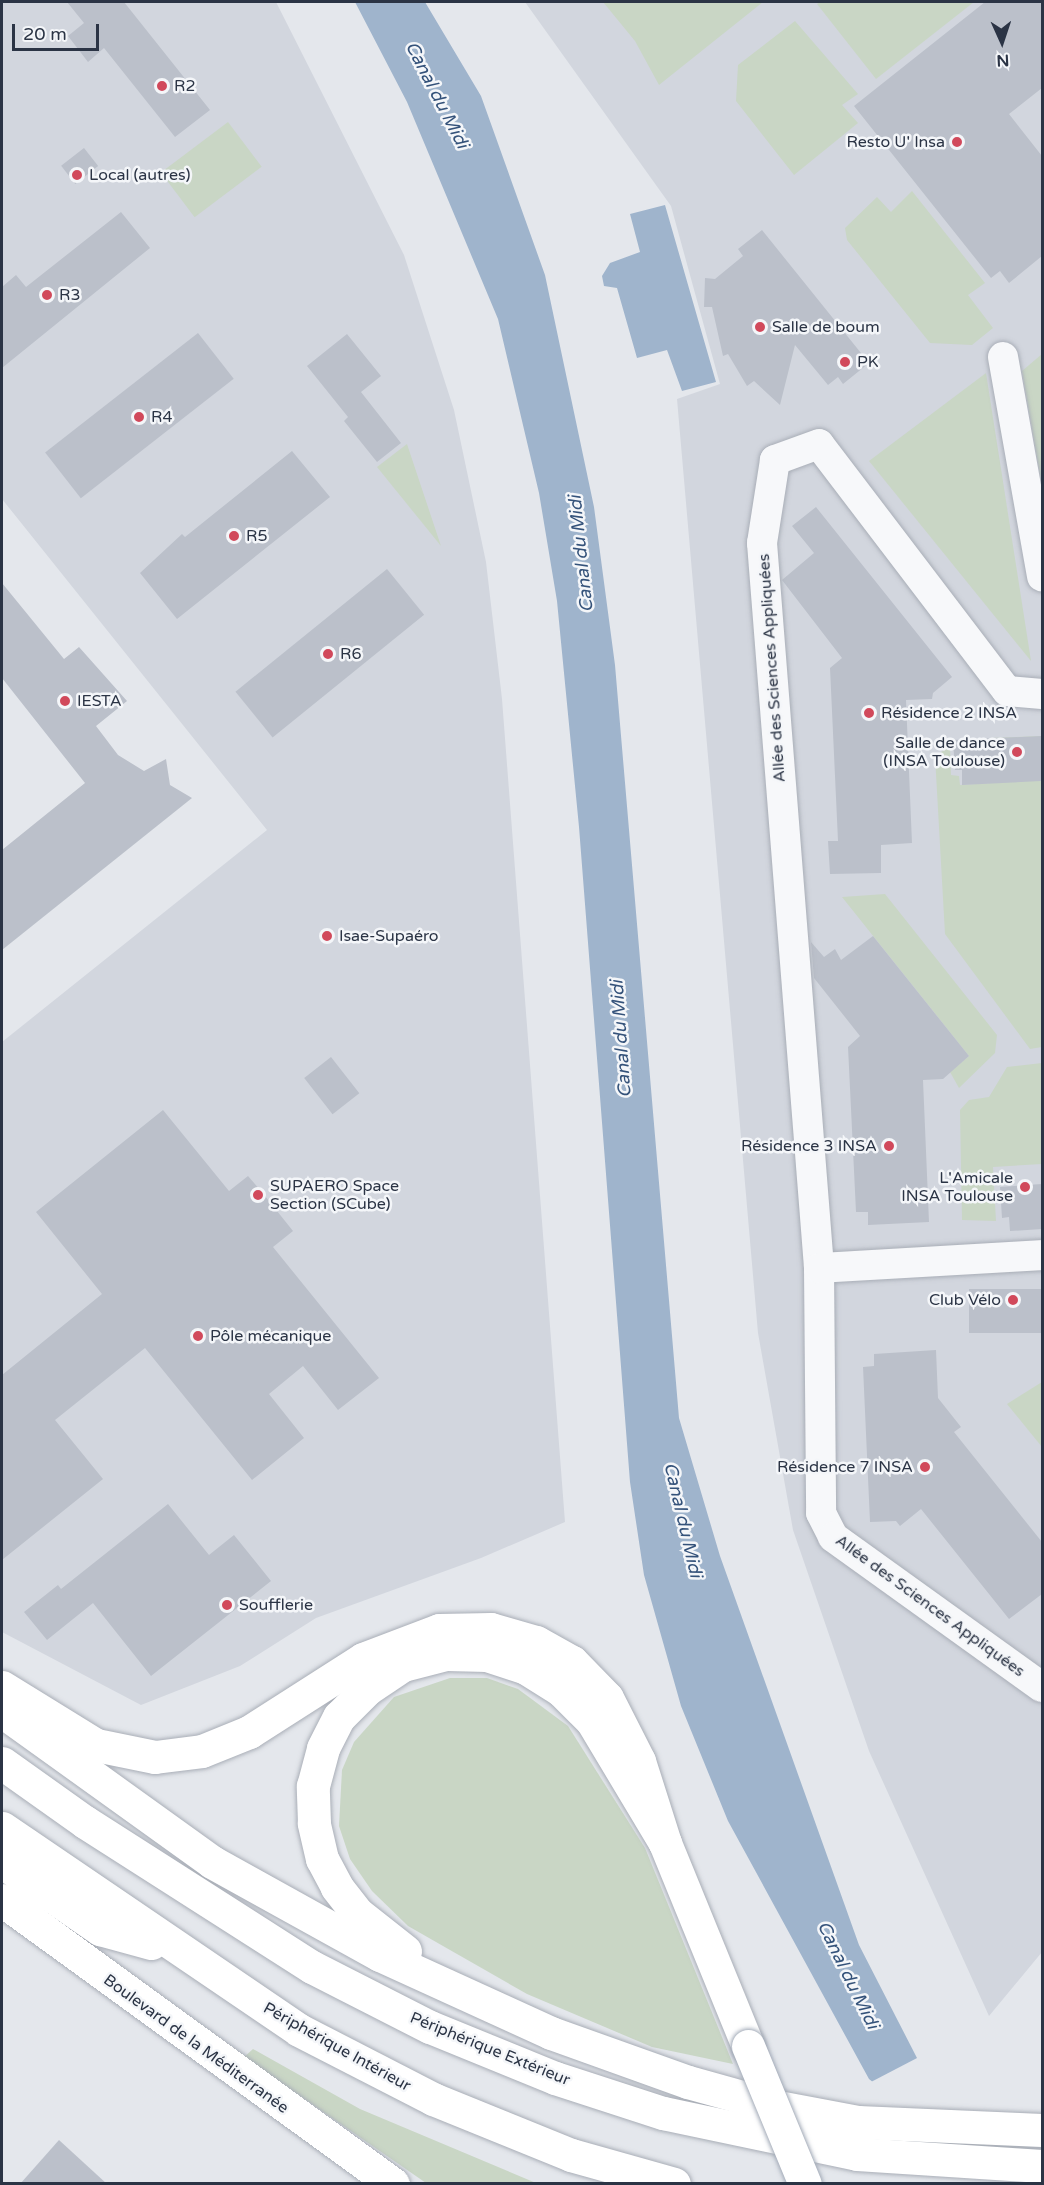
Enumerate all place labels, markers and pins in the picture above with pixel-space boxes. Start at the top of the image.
place label: R2 [174,76,195,96]
marker: R2 [155,79,169,93]
place label: Resto U' Insa [846,132,945,152]
marker: Resto U' Insa [950,135,964,149]
place label: Local (autres) [89,165,190,185]
marker: Local (autres) [70,168,84,182]
place label: R3 [59,285,80,305]
marker: R3 [40,288,54,302]
place label: Salle de boum [772,317,880,337]
marker: Salle de boum [753,320,767,334]
place label: PK [857,352,878,372]
marker: PK [838,355,852,369]
place label: R4 [151,407,172,427]
marker: R4 [132,410,146,424]
place label: R5 [246,526,267,546]
marker: R5 [227,529,241,543]
place label: R6 [340,644,361,664]
marker: R6 [321,647,335,661]
place label: IESTA [77,691,122,711]
marker: IESTA [58,694,72,708]
place label: Résidence 2 INSA [881,703,1017,723]
marker: Résidence 2 INSA [862,706,876,720]
place label: Salle de dance (INSA Toulouse) [883,733,1005,771]
marker: Salle de dance (INSA Toulouse) [1010,745,1024,759]
place label: Isae-Supaéro [339,926,439,946]
marker: Isae-Supaéro [320,929,334,943]
place label: Résidence 3 INSA [741,1136,877,1156]
marker: Résidence 3 INSA [882,1139,896,1153]
place label: L'Amicale INSA Toulouse [901,1168,1013,1206]
place label: SUPAERO Space Section (SCube) [270,1176,399,1214]
marker: L'Amicale INSA Toulouse [1018,1180,1032,1194]
marker: SUPAERO Space Section (SCube) [251,1188,265,1202]
place label: Club Vélo [929,1290,1001,1310]
marker: Club Vélo [1006,1293,1020,1307]
place label: Pôle mécanique [210,1326,331,1346]
marker: Pôle mécanique [191,1329,205,1343]
place label: Résidence 7 INSA [777,1457,913,1477]
marker: Résidence 7 INSA [918,1460,932,1474]
place label: Soufflerie [239,1595,313,1615]
marker: Soufflerie [220,1598,234,1612]

